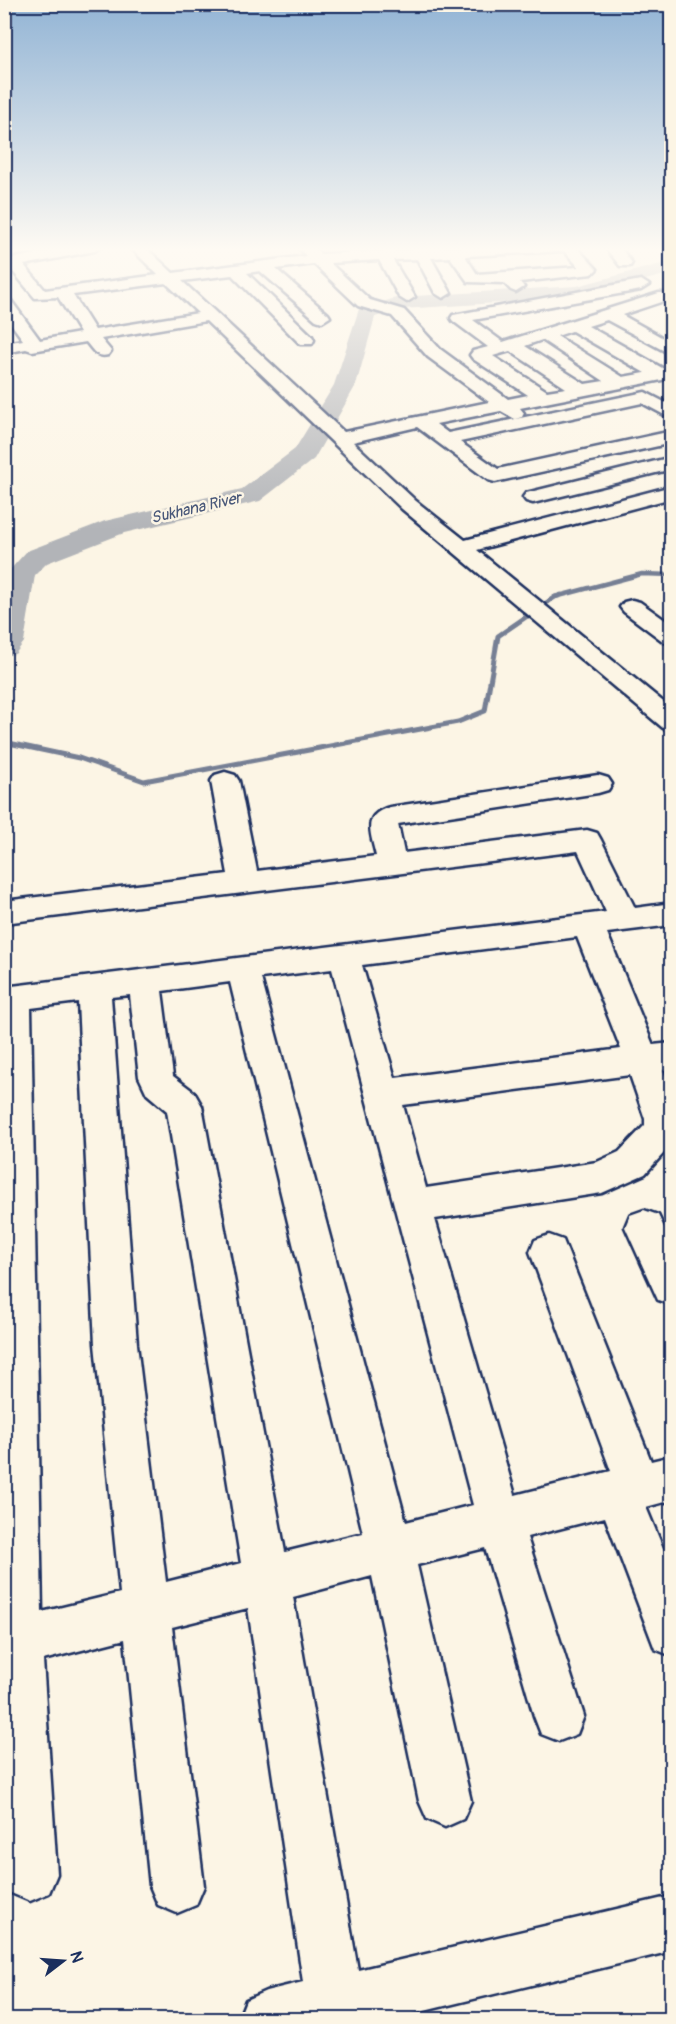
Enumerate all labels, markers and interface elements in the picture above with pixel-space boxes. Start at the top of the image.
water label: Sukhana River [149,487,245,528]
north arrow [33,1931,93,1991]
text: N [65,1949,88,1965]

